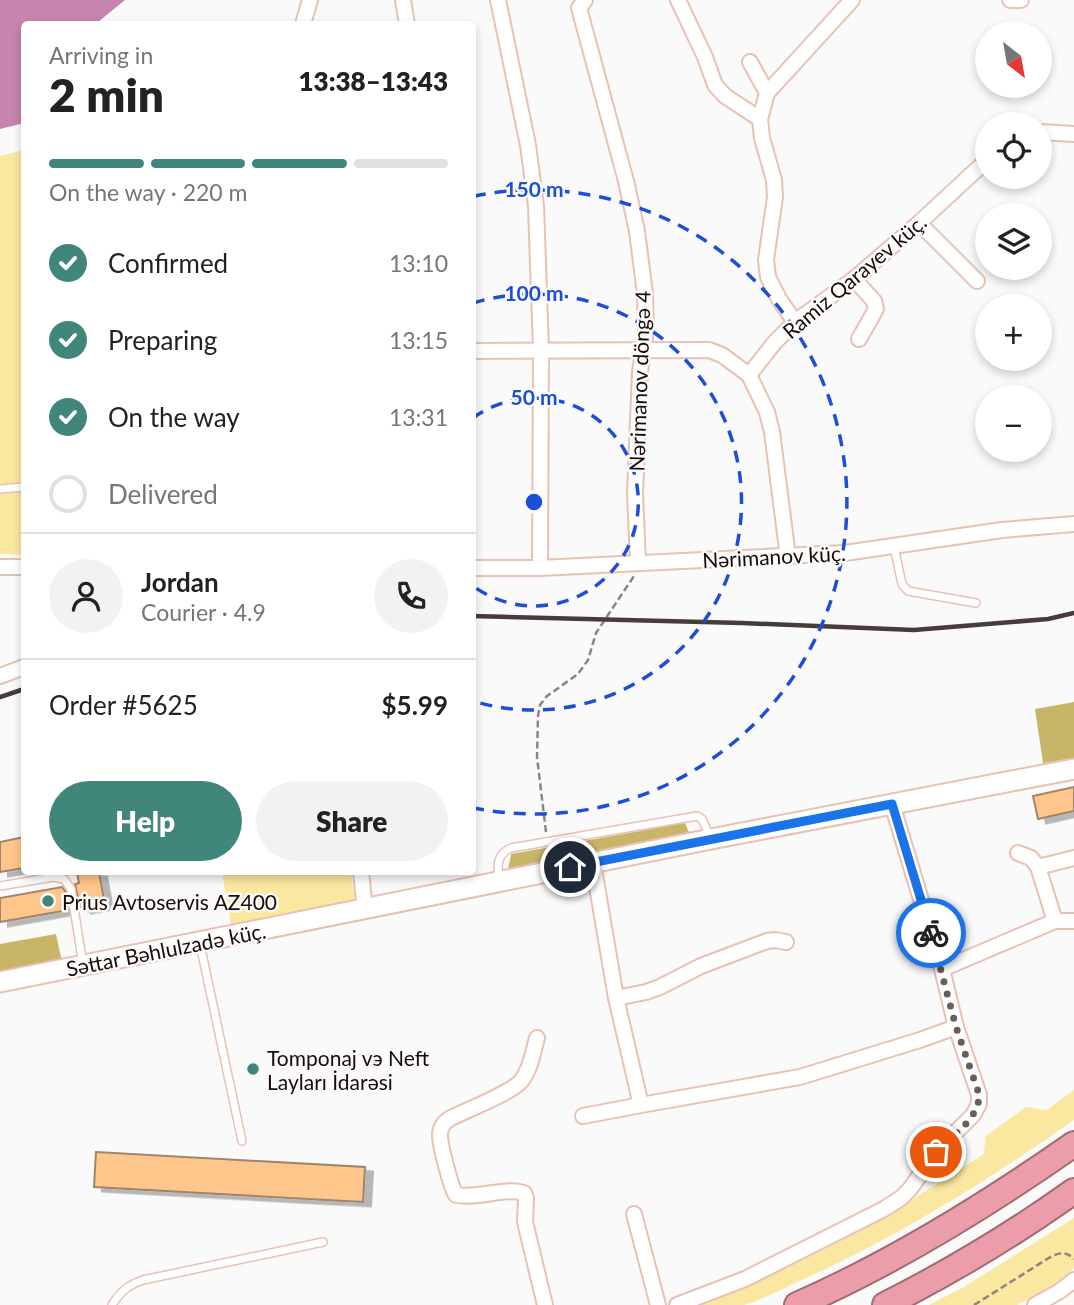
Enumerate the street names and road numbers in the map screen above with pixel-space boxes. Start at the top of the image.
street label: Ramiz Qarayev küç. [777,209,931,343]
street label: Nərimanov döngə 4 [623,290,655,472]
street label: Nərimanov küç. [702,540,846,572]
street label: Səttar Bəhlulzadə küç. [64,917,268,981]

